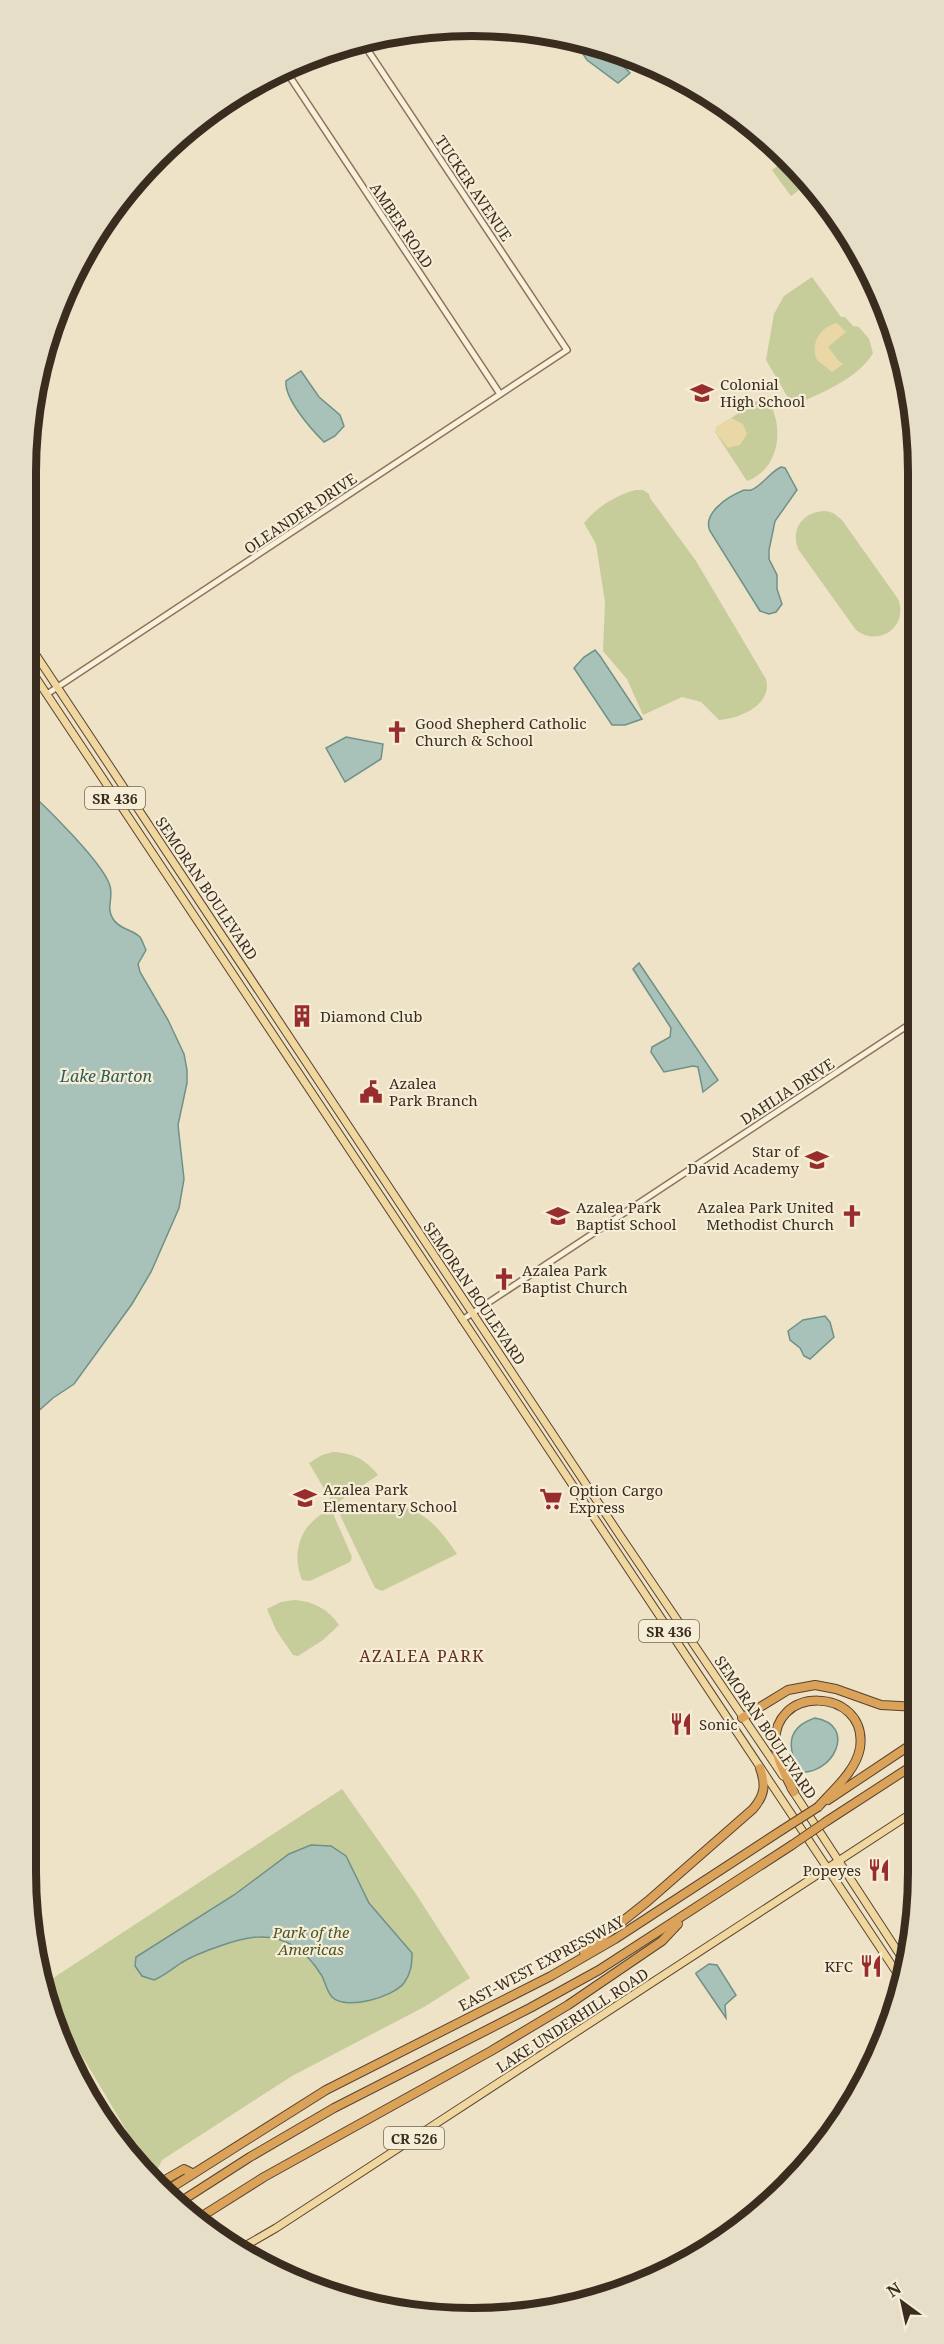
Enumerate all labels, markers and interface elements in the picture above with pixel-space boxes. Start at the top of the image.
street label: TUCKER AVENUE [431,131,517,245]
street label: AMBER ROAD [366,178,438,272]
place label: Colonial High School [720,374,806,411]
school or university icon: Colonial High School [689,380,715,406]
street label: OLEANDER DRIVE [240,468,360,558]
place label: Good Shepherd Catholic Church & School [415,713,587,750]
church icon: Good Shepherd Catholic Church & School [384,719,410,745]
road number: SR 436 [85,787,145,809]
street label: SEMORAN BOULEVARD [152,812,263,964]
building icon: Diamond Club [289,1003,315,1029]
place label: Diamond Club [320,1006,422,1026]
street label: DAHLIA DRIVE [736,1053,838,1129]
water label: Lake Barton [59,1065,152,1087]
place label: Azalea Park Branch [389,1073,478,1110]
public building icon: Azalea Park Branch [358,1079,384,1105]
place label: Star of David Academy [687,1141,800,1178]
school or university icon: Star of David Academy [804,1147,830,1173]
place label: Azalea Park Baptist School [576,1197,677,1234]
place label: Azalea Park United Methodist Church [697,1197,834,1234]
school or university icon: Azalea Park Baptist School [545,1203,571,1229]
church icon: Azalea Park United Methodist Church [839,1203,865,1229]
street label: SEMORAN BOULEVARD [420,1217,531,1369]
place label: Azalea Park Baptist Church [522,1260,628,1297]
church icon: Azalea Park Baptist Church [491,1266,517,1292]
place label: Azalea Park Elementary School [323,1479,457,1516]
place label: Option Cargo Express [569,1480,663,1517]
school or university icon: Azalea Park Elementary School [292,1485,318,1511]
supermarket icon: Option Cargo Express [538,1486,564,1512]
road number: SR 436 [639,1620,699,1642]
district label: AZALEA PARK [359,1645,485,1667]
street label: SEMORAN BOULEVARD [711,1651,822,1803]
restaurant icon: Sonic [668,1711,694,1737]
place label: Sonic [699,1714,738,1734]
restaurant icon: Popeyes [866,1857,892,1883]
place label: Popeyes [803,1860,861,1880]
street label: EAST-WEST EXPRESSWAY [455,1911,628,2015]
park label: Park of the Americas [272,1922,350,1959]
restaurant icon: KFC [858,1953,884,1979]
place label: KFC [824,1956,853,1976]
street label: LAKE UNDERHILL ROAD [492,1963,652,2077]
road number: CR 526 [384,2127,444,2149]
north arrow [872,2272,932,2332]
text: N [883,2277,905,2302]

